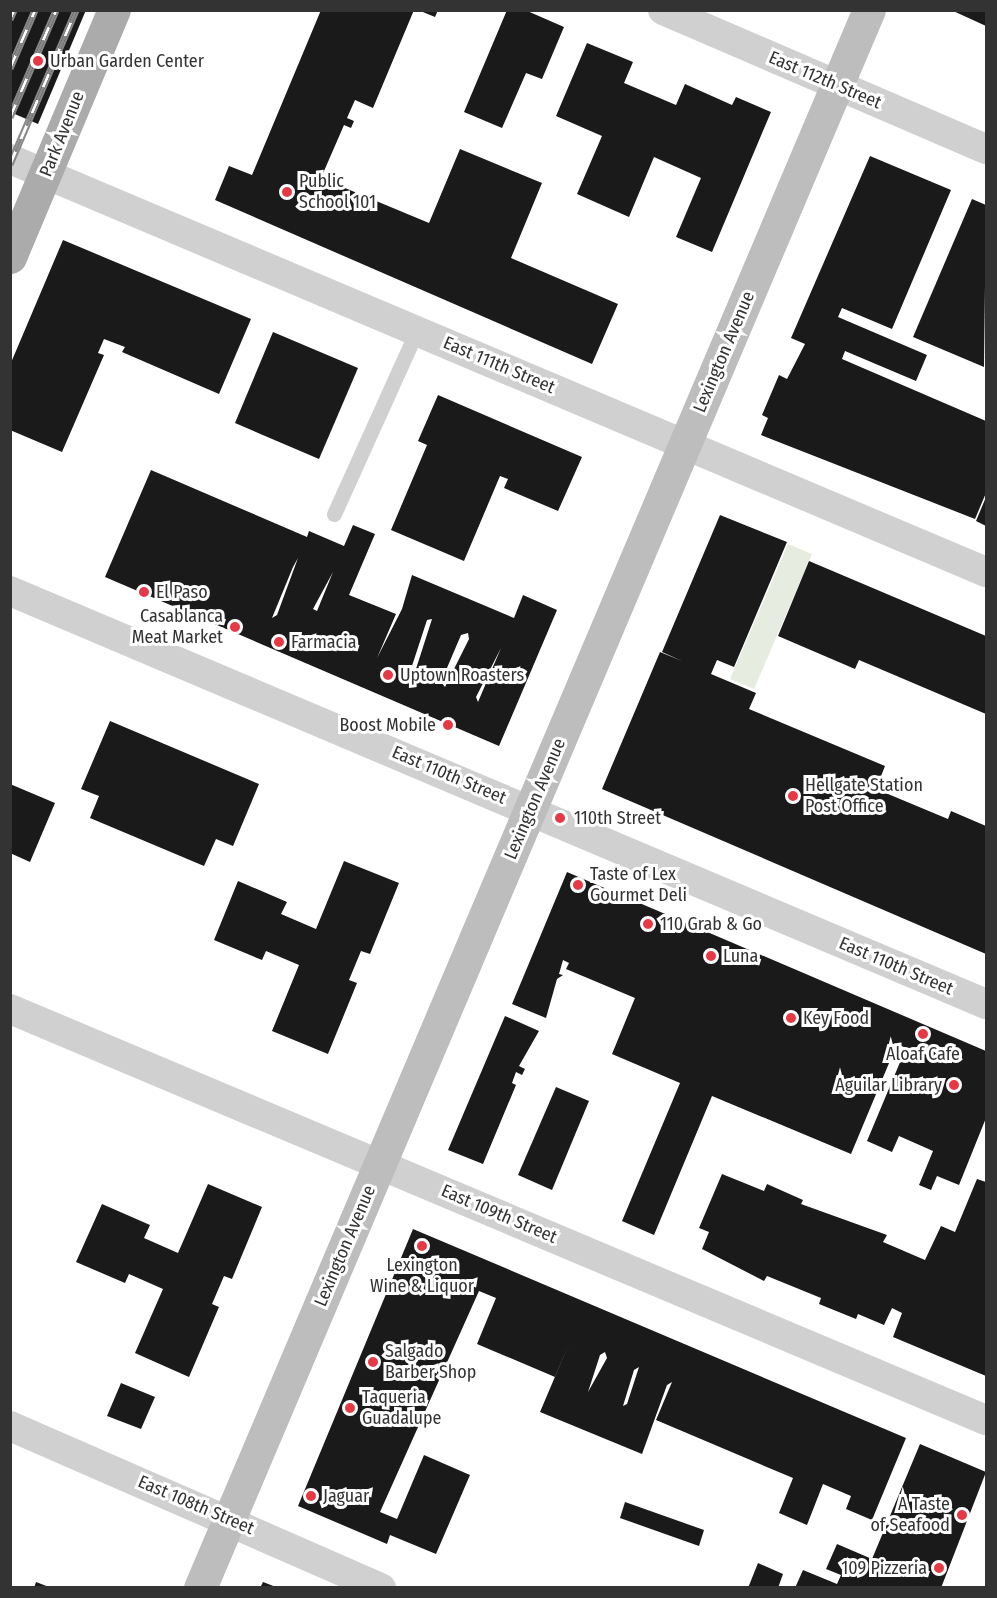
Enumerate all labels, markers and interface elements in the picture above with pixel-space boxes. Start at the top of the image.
street label: East 112th Street [765,47,885,113]
place label: Urban Garden Center [50,50,204,72]
marker: Urban Garden Center [31,54,45,68]
street label: Park Avenue [35,88,89,180]
place label: Public School 101 [299,171,376,213]
marker: Public School 101 [280,185,294,199]
street label: Lexington Avenue [689,288,759,416]
street label: East 111th Street [440,332,558,398]
place label: El Paso [156,581,208,603]
marker: El Paso [137,585,151,599]
place label: Casablanca Meat Market [132,606,223,648]
marker: Casablanca Meat Market [228,620,242,634]
place label: Farmacia [291,631,357,653]
marker: Farmacia [272,635,286,649]
place label: Uptown Roasters [400,664,524,686]
marker: Uptown Roasters [381,668,395,682]
place label: Boost Mobile [339,714,436,736]
marker: Boost Mobile [441,718,455,732]
street label: Lexington Avenue [500,735,570,863]
street label: East 110th Street [389,741,509,809]
place label: Hellgate Station Post Office [805,775,923,818]
marker: Hellgate Station Post Office [786,789,800,803]
place label: 110th Street [574,807,661,829]
marker: 110th Street [551,809,569,827]
place label: Taste of Lex Gourmet Deli [590,864,687,906]
marker: Taste of Lex Gourmet Deli [571,878,585,892]
place label: 110 Grab & Go [660,913,762,935]
marker: 110 Grab & Go [641,917,655,931]
street label: East 110th Street [836,932,956,1000]
place label: Luna [723,945,758,967]
marker: Luna [704,949,718,963]
place label: Key Food [803,1007,869,1029]
marker: Key Food [784,1011,798,1025]
marker: Aloaf Cafe [916,1027,930,1041]
place label: Aloaf Cafe [886,1043,960,1065]
place label: Aguilar Library [835,1074,942,1096]
marker: Aguilar Library [947,1078,961,1092]
street label: East 109th Street [438,1180,560,1248]
street label: Lexington Avenue [310,1182,380,1310]
marker: Lexington Wine & Liquor [415,1239,429,1253]
place label: Lexington Wine & Liquor [370,1255,474,1298]
place label: Salgado Barber Shop [385,1341,476,1384]
marker: Salgado Barber Shop [366,1355,380,1369]
place label: Taqueria Guadalupe [362,1387,441,1430]
marker: Taqueria Guadalupe [343,1401,357,1415]
street label: East 108th Street [135,1471,257,1539]
place label: Jaguar [323,1485,369,1507]
marker: Jaguar [304,1489,318,1503]
place label: A Taste of Seafood [870,1494,950,1537]
marker: A Taste of Seafood [955,1508,969,1522]
place label: 109 Pizzeria [841,1557,927,1579]
marker: 109 Pizzeria [932,1561,946,1575]

